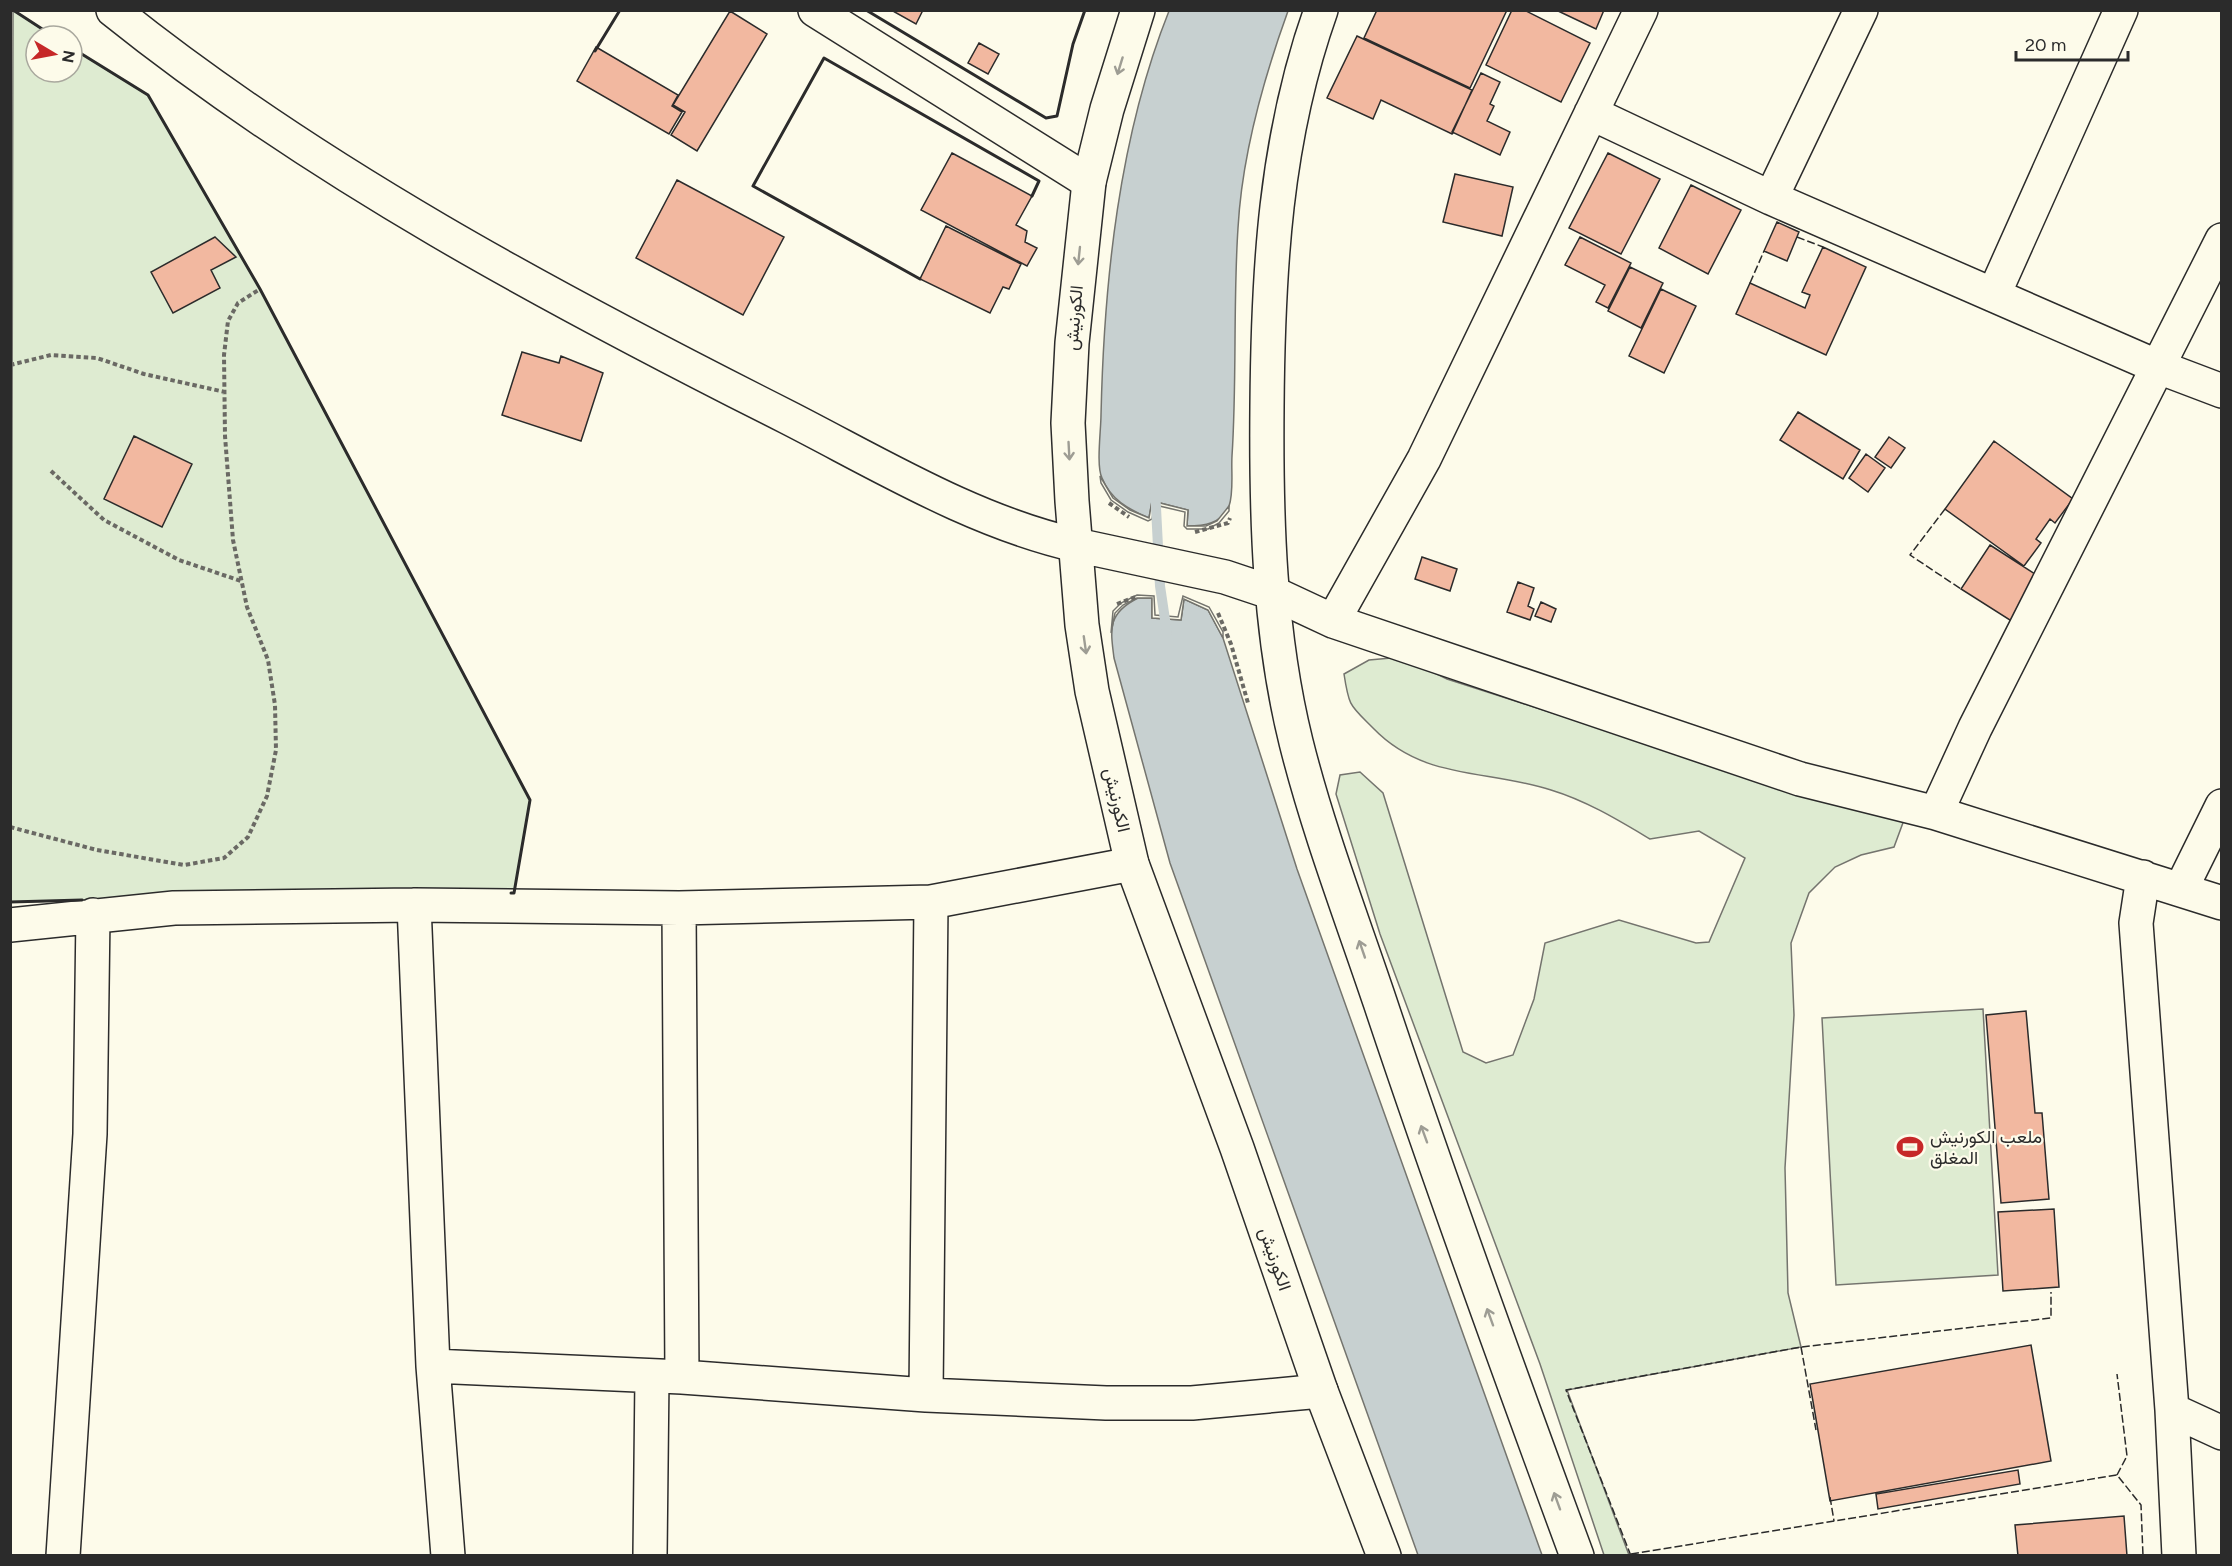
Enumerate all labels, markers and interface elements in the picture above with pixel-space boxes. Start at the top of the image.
north arrow [24,24,84,84]
scale bar [2016,24,2128,62]
text: 20 m [2025,34,2066,56]
text: N [58,49,79,64]
one-way arrow [1114,56,1125,75]
one-way arrow [1074,246,1085,266]
street label: الكورنيش [1060,284,1088,352]
one-way arrow [1064,440,1075,460]
one-way arrow [1080,635,1091,655]
street label: الكورنيش [1099,766,1135,834]
one-way arrow [1356,940,1367,959]
one-way arrow [1418,1125,1429,1144]
place label: ملعب الكورنيش المغلق [1930,1126,2042,1169]
sports icon: ملعب الكورنيش المغلق [1895,1132,1925,1162]
street label: الكورنيش [1254,1224,1296,1294]
one-way arrow [1483,1309,1494,1327]
one-way arrow [1550,1492,1561,1510]

